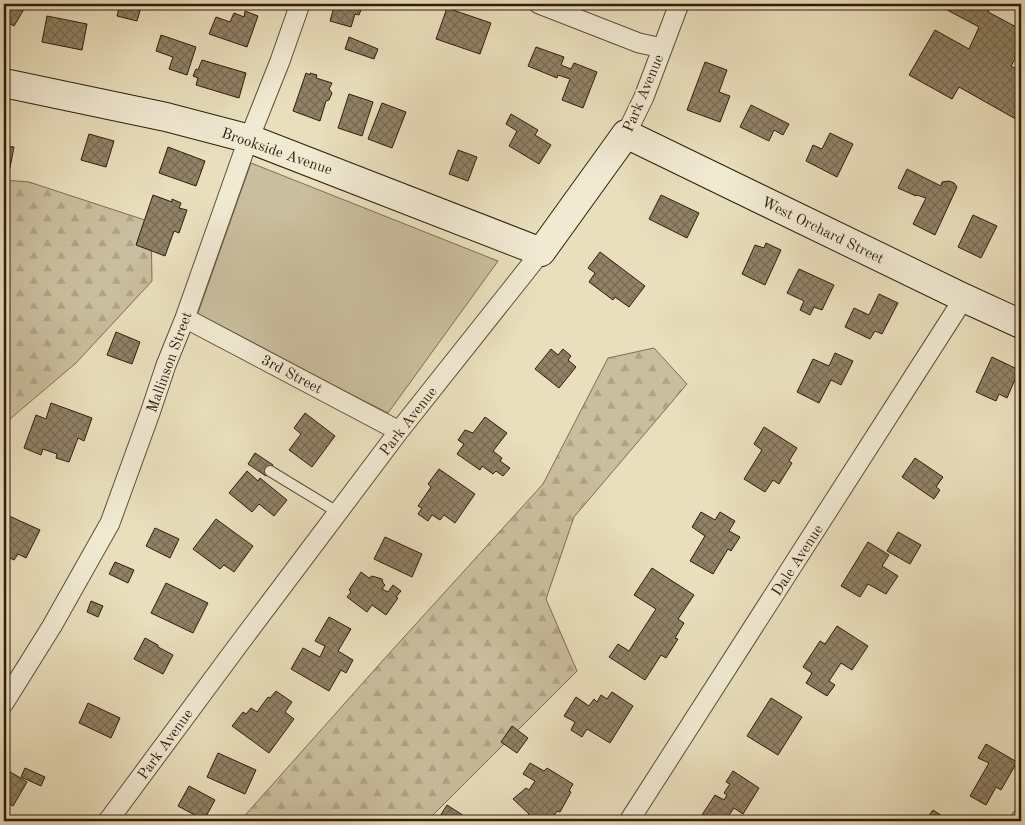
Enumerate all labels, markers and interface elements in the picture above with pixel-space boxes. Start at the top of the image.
street label: Park Avenue [621,52,667,135]
street label: Brookside Avenue [219,126,334,178]
street label: West Orchard Street [759,195,886,267]
street label: Mallinson Street [145,310,196,415]
street label: 3rd Street [258,353,324,398]
street label: Park Avenue [378,385,441,459]
street label: Dale Avenue [770,522,827,599]
street label: Park Avenue [136,707,197,783]

